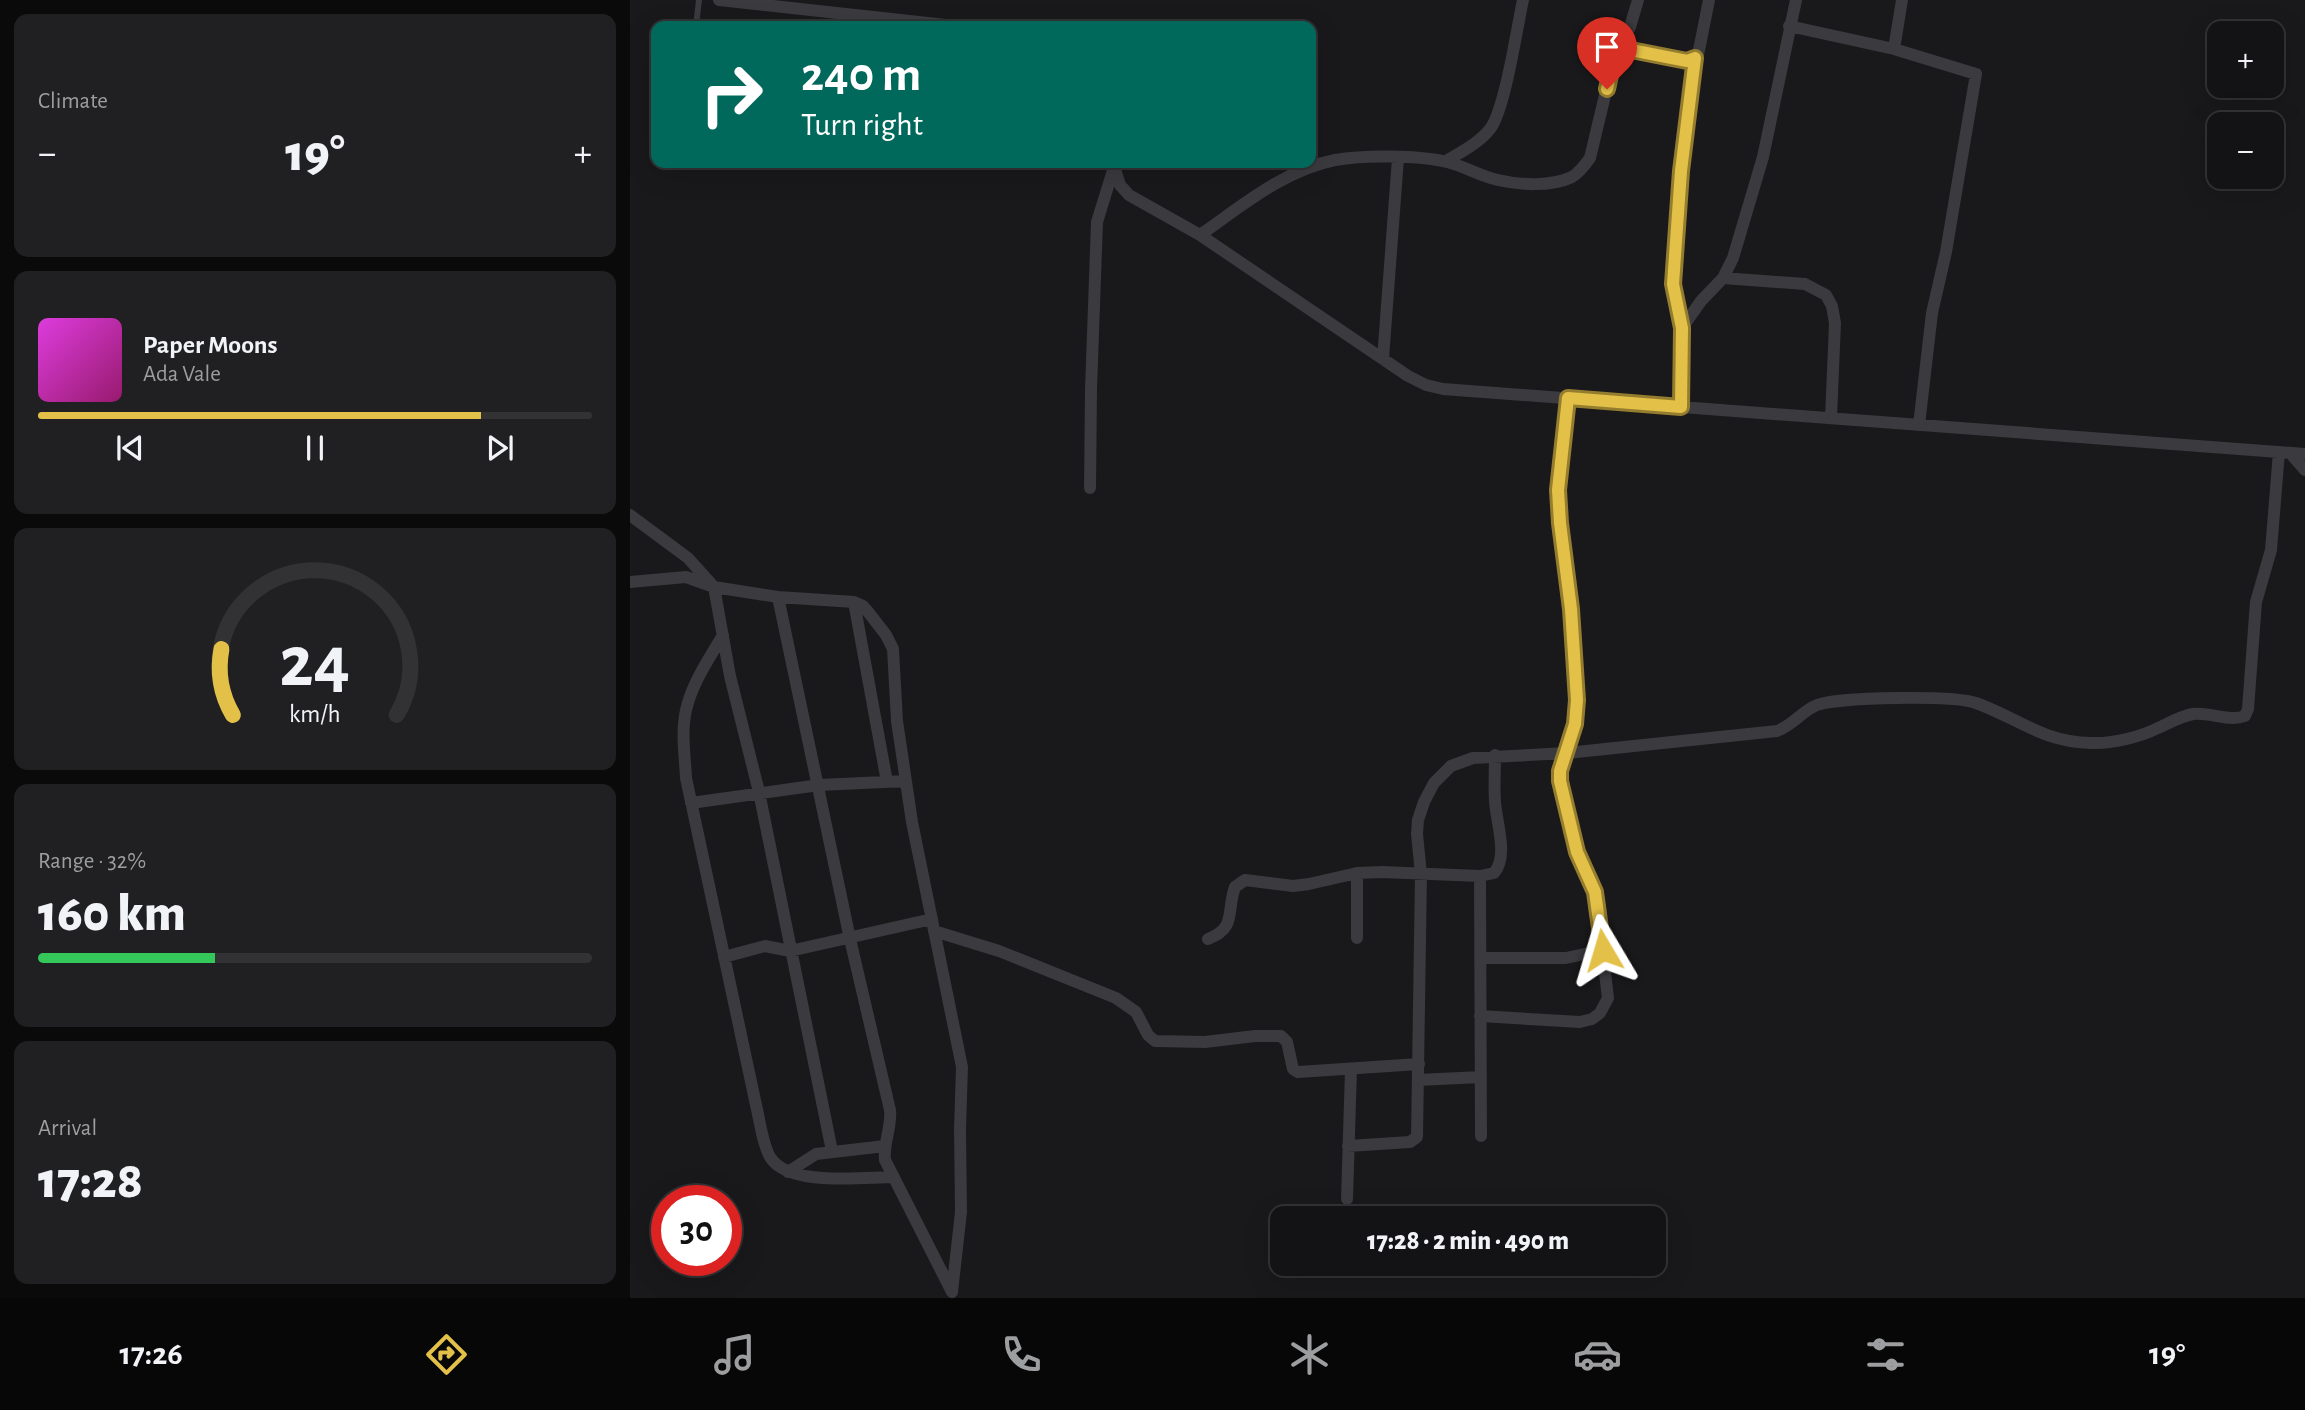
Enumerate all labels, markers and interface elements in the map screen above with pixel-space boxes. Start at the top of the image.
pin [1577,17,1637,89]
map controls [2207,21,2284,189]
button: + [2207,21,2284,98]
icon: arrive [1588,28,1626,66]
icon: right [686,49,777,140]
text: 240 m [801,51,921,100]
text: Climate [38,90,108,113]
text: Turn right [801,109,923,141]
button: − [2207,112,2284,189]
text: 19° [285,128,345,180]
text: − [38,135,56,173]
text: + [574,135,592,173]
text: Paper Moons [143,332,278,358]
text: Ada Vale [143,363,221,386]
icon: previous [111,429,149,467]
icon: pause [296,429,334,467]
icon: next [481,429,519,467]
text: 24 [280,627,350,700]
text: km/h [289,702,341,727]
text: Range · 32% [38,850,146,873]
text: 160 km [38,888,186,940]
position arrow [1566,913,1640,987]
text: Arrival [38,1117,97,1140]
text: 17:28 [38,1155,143,1207]
speed limit sign: 30 [651,1185,742,1276]
text: 17:28 · 2 min · 490 m [1367,1228,1569,1254]
icon: directions [422,1330,471,1379]
icon: music [710,1330,759,1379]
icon: phone [997,1330,1046,1379]
icon: climate [1285,1330,1334,1379]
icon: car [1573,1330,1622,1379]
icon: filters [1861,1330,1910,1379]
text: 17:26 [119,1338,183,1370]
text: 19° [2149,1338,2185,1370]

